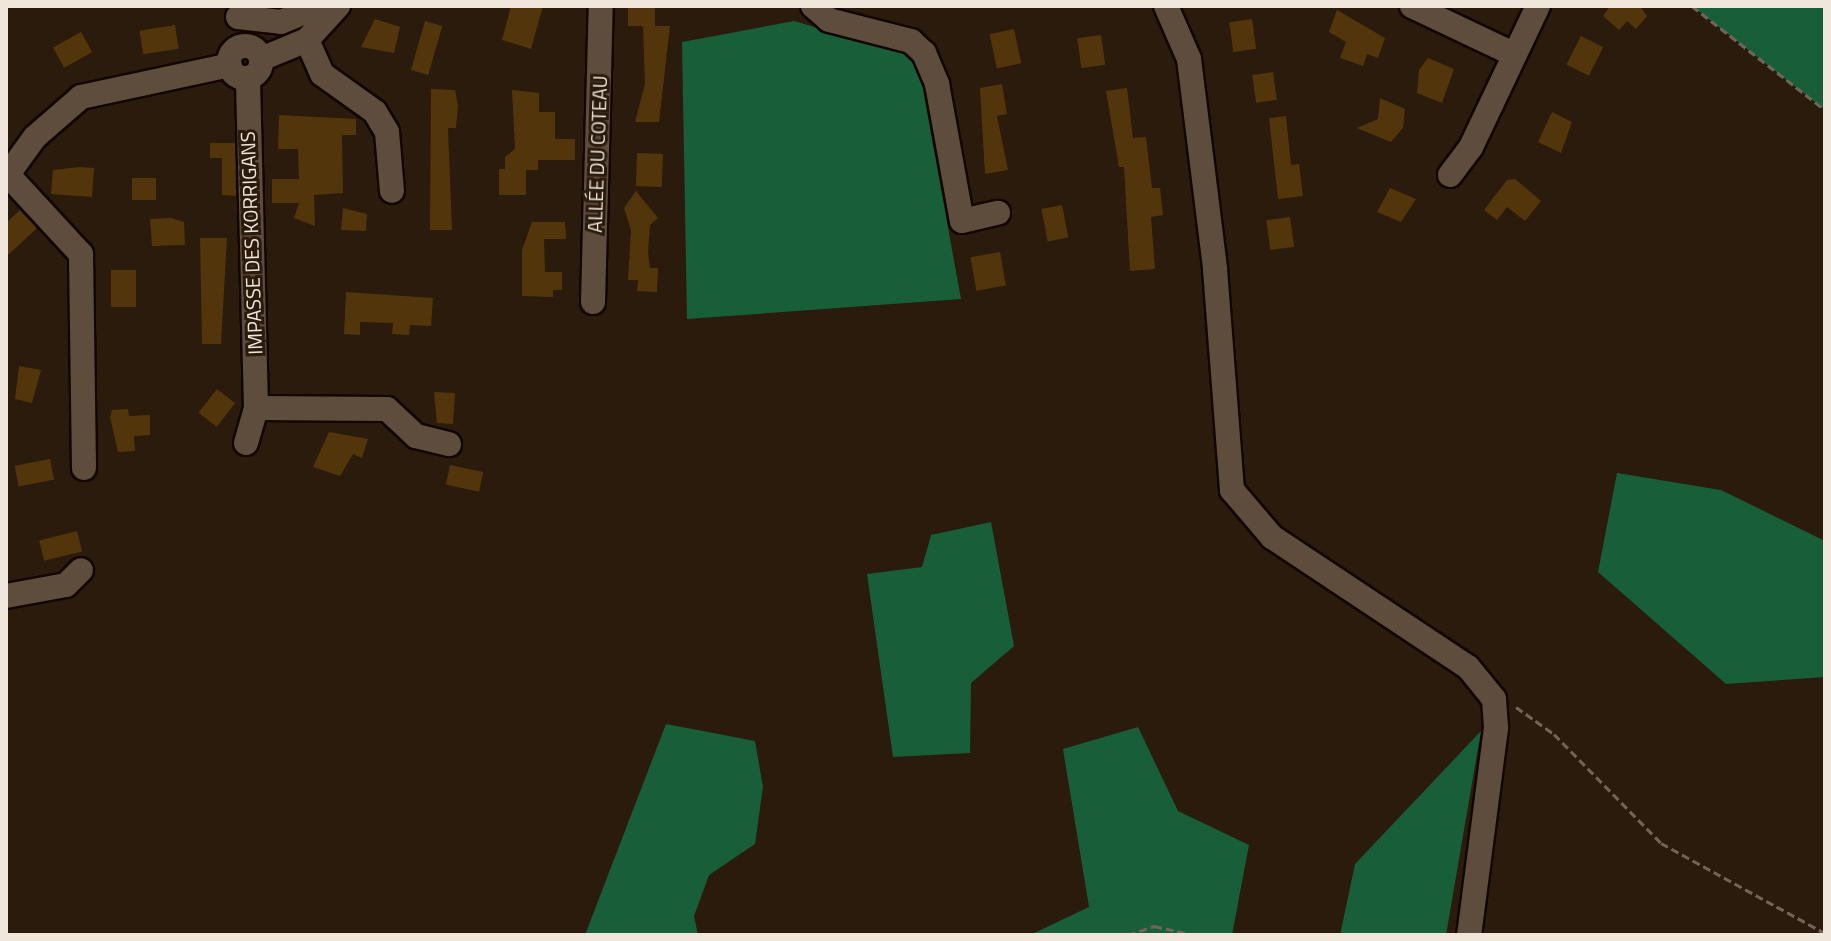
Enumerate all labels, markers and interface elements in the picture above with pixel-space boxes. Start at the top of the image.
street label: ALLÉE DU COTEAU [582,75,612,233]
street label: IMPASSE DES KORRIGANS [235,131,267,355]

